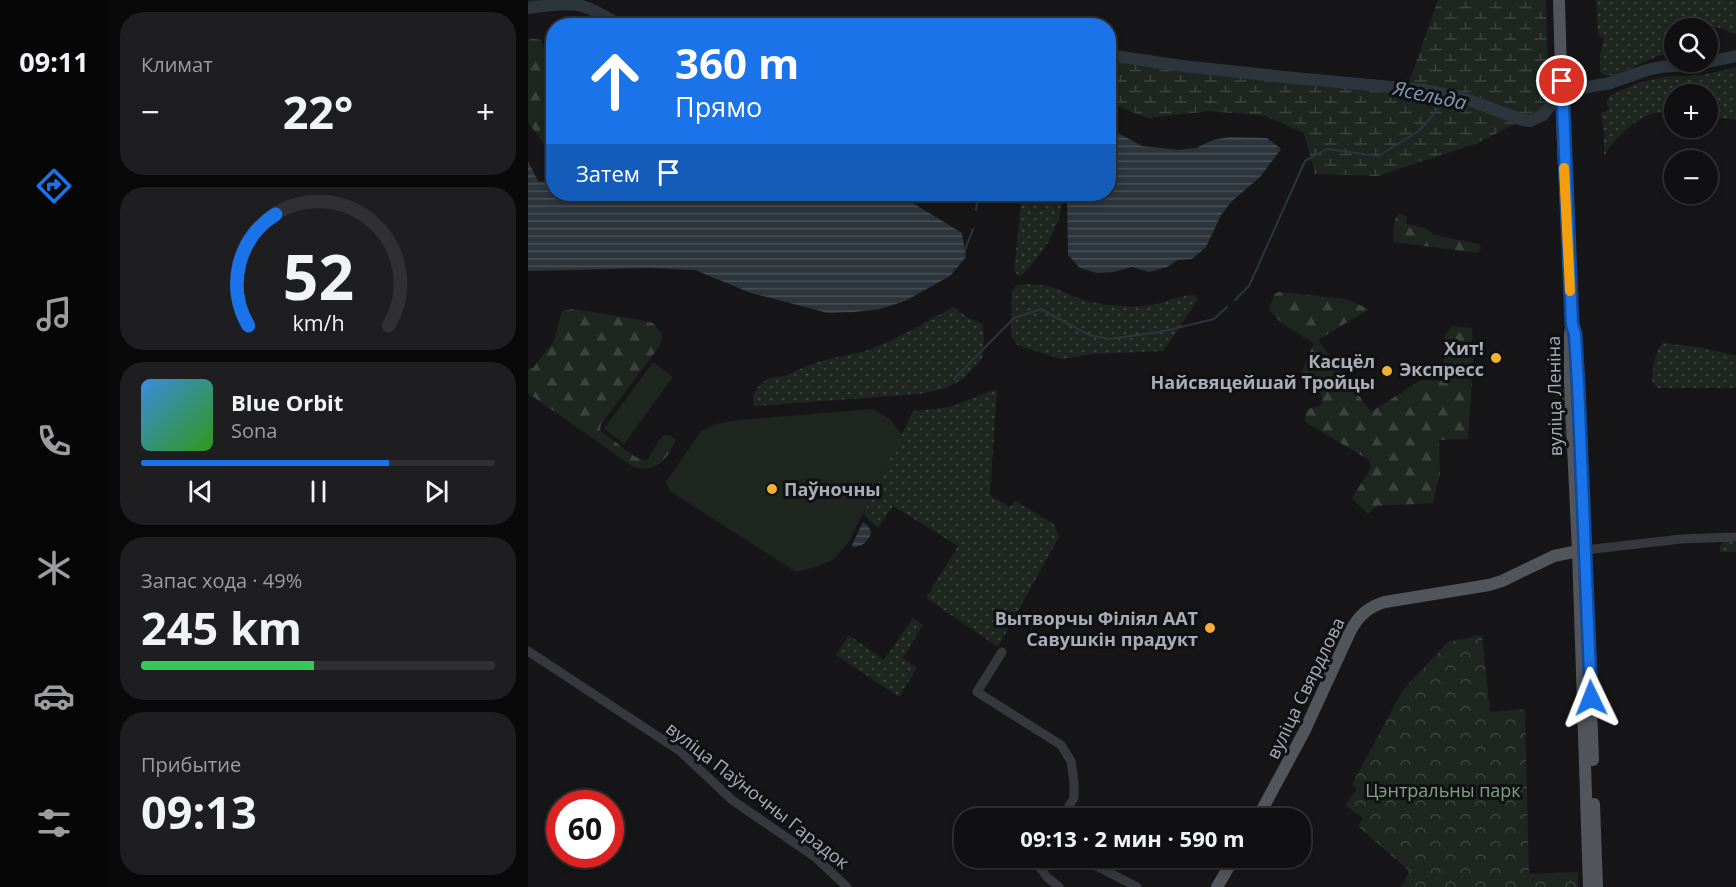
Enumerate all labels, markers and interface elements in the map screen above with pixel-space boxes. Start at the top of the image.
map controls [1664,18,1718,204]
button: search [1664,18,1718,72]
text: 360 m [675,34,799,91]
icon: ahead [576,42,654,120]
text: 09:11 [19,43,89,80]
text: Климат [141,51,213,78]
pin [1536,55,1587,106]
icon: arrive [1545,64,1578,97]
water label: Ясельда [1390,74,1469,116]
text: 22° [283,81,353,142]
button: + [1664,84,1718,138]
text: Прямо [675,88,762,125]
text: − [141,89,160,134]
text: + [476,89,495,134]
button: − [1664,150,1718,204]
icon: arrive [652,156,685,189]
text: Затем [576,158,640,188]
icon: directions [33,165,75,207]
text: 52 [282,233,354,318]
icon: music [33,293,75,335]
text: km/h [292,308,344,337]
place label: Хит! Экспресс [1399,336,1484,381]
street label: вуліца Леніна [1541,336,1567,456]
place label: Касцёл Найсвяцейшай Тройцы [1151,349,1375,394]
marker: Хит! Экспресс [1489,351,1503,365]
marker: Касцёл Найсвяцейшай Тройцы [1380,364,1394,378]
text: Blue Orbit [231,387,343,417]
text: Sona [231,417,277,444]
icon: phone [33,420,75,462]
icon: previous [184,475,217,508]
icon: pause [302,475,335,508]
icon: next [420,475,453,508]
place label: Паўночны [784,477,881,501]
marker: Паўночны [765,482,779,496]
icon: climate [33,547,75,589]
text: Запас хода · 49% [141,567,302,594]
text: 245 km [141,597,302,658]
place label: Вытворчы Філіял ААТ Савушкін прадукт [995,606,1199,651]
street label: вуліца Свярдлова [1260,613,1350,763]
marker: Вытворчы Філіял ААТ Савушкін прадукт [1203,621,1217,635]
position arrow [1559,666,1623,730]
icon: car [33,675,75,717]
street label: вуліца Паўночны Гарадок [662,716,855,875]
text: Прибытие [141,751,241,778]
park label: Цэнтральны парк [1365,778,1521,802]
text: 09:13 [141,781,257,842]
speed limit sign: 60 [546,790,624,868]
icon: filters [33,802,75,844]
text: 09:13 · 2 мин · 590 m [1020,823,1245,853]

